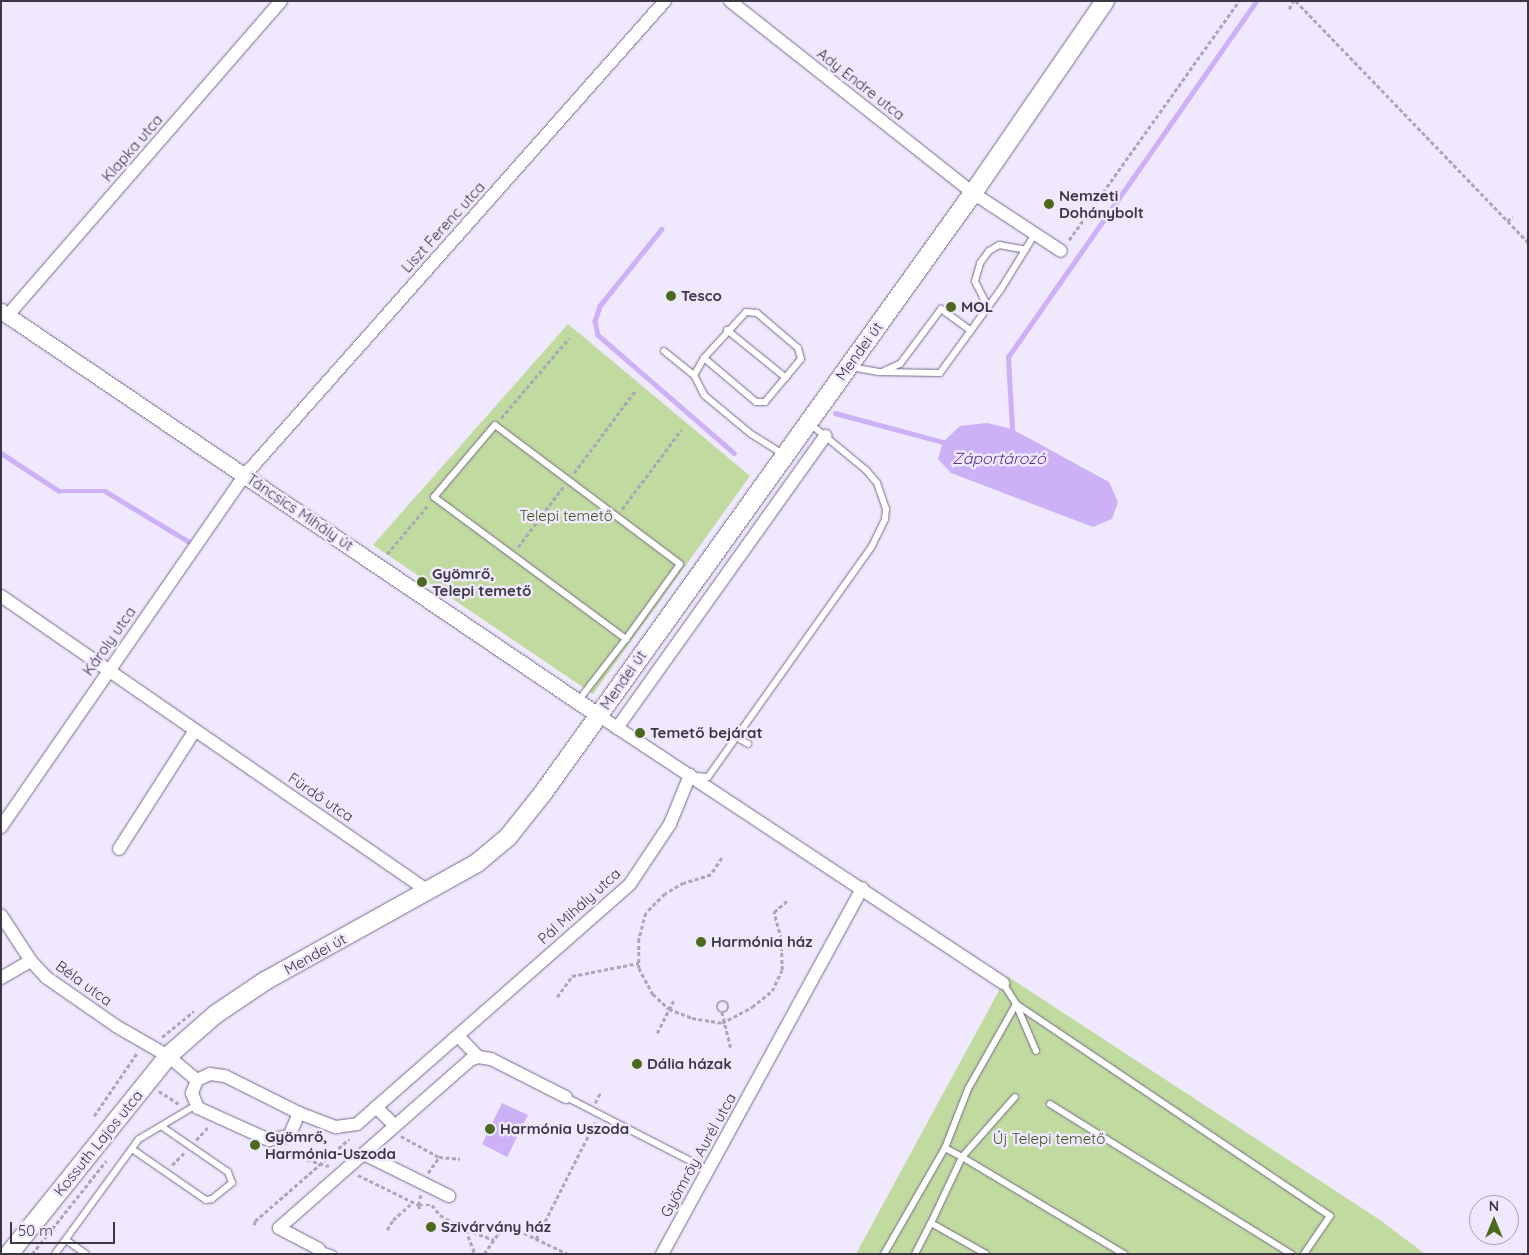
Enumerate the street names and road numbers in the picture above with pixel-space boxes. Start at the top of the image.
street label: Ady Endre utca [814,44,908,124]
street label: Klapka utca [98,111,166,185]
street label: Liszt Ferenc utca [397,178,489,276]
street label: Mendei út [832,318,886,384]
street label: Táncsics Mihály út [243,470,357,554]
street label: Károly utca [79,603,139,679]
street label: Mendei út [596,647,650,713]
street label: Fürdő utca [285,769,357,825]
street label: Pál Mihály utca [534,864,624,948]
street label: Mendei út [281,930,349,978]
street label: Béla utca [52,957,116,1009]
street label: Kossuth Lajos utca [50,1086,146,1200]
street label: Gyömrőy Aurél utca [656,1090,740,1220]

